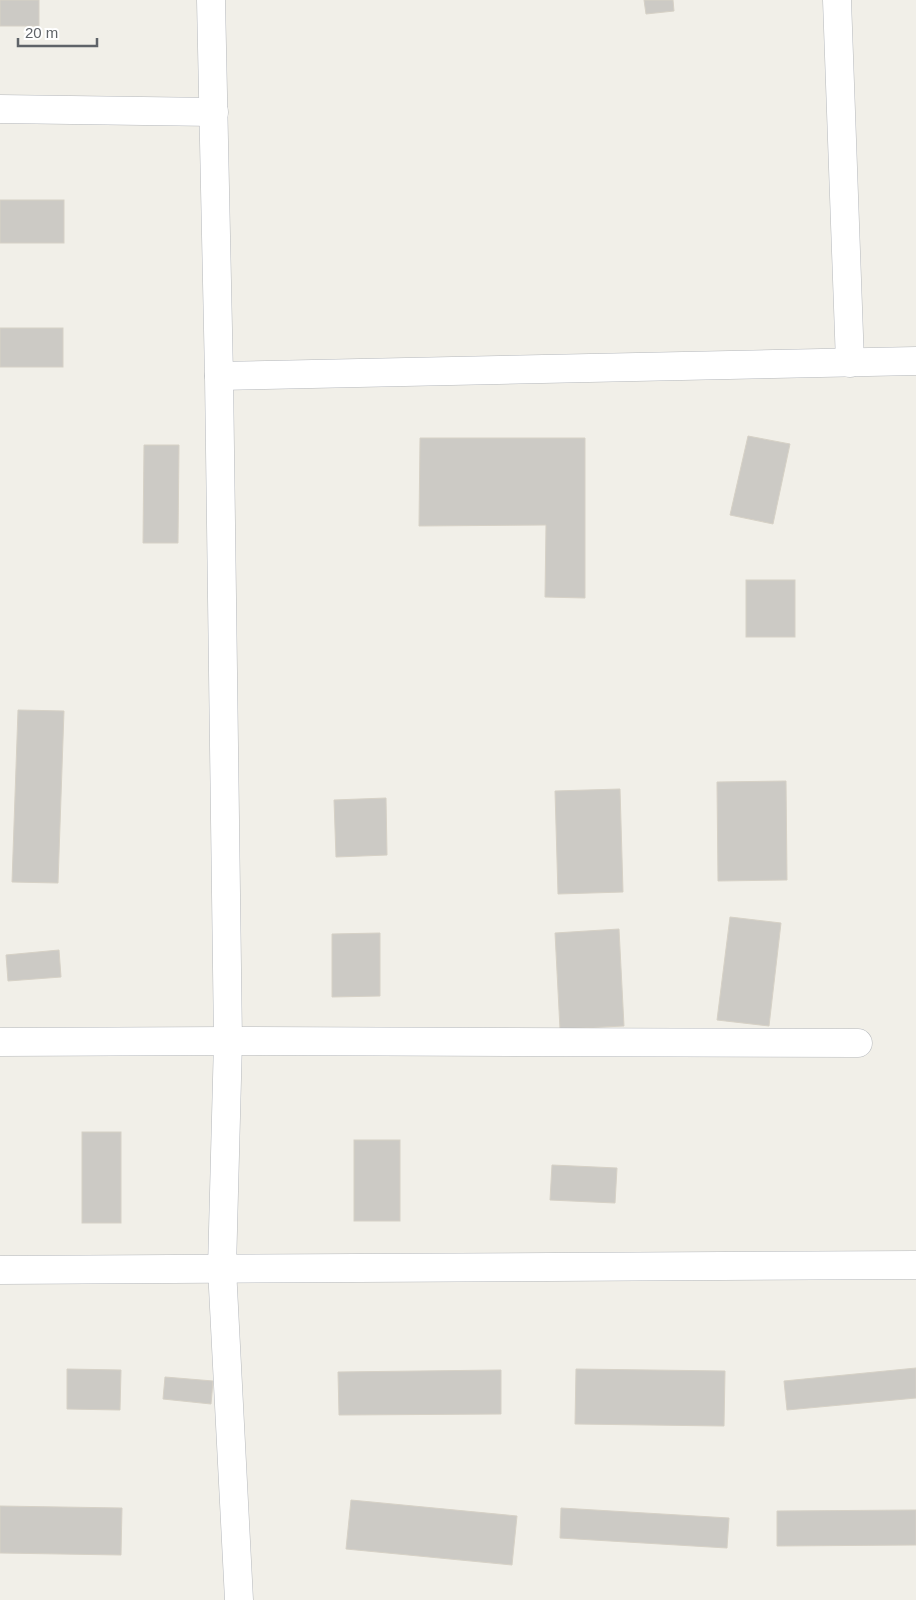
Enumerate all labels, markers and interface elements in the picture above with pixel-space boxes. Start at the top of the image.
scale bar [18,15,96,47]
text: 20 m [25,24,58,41]

